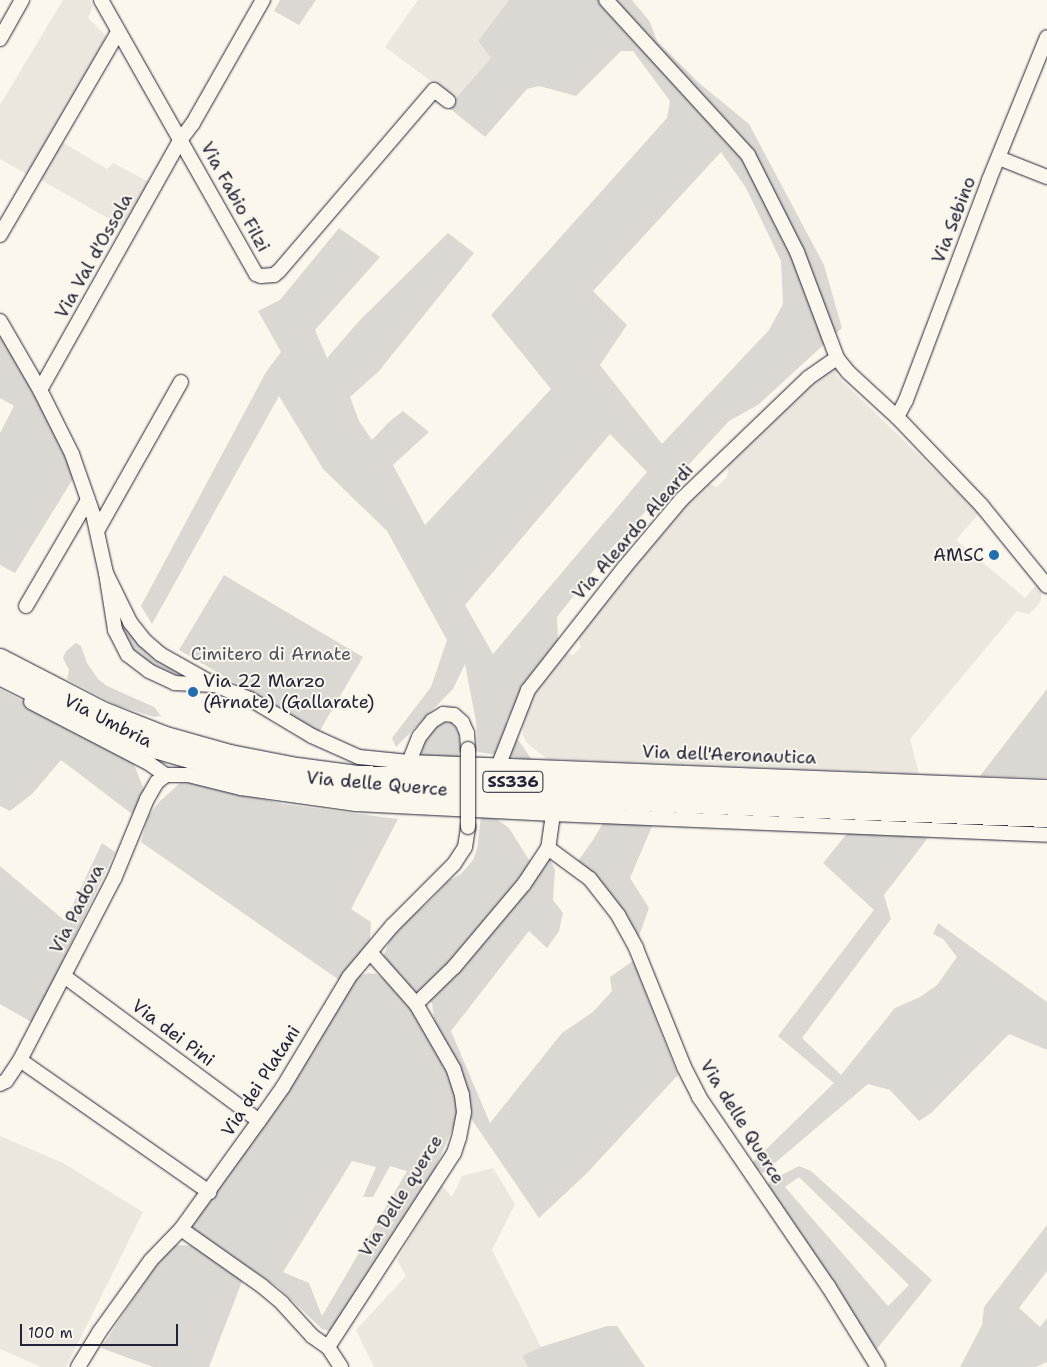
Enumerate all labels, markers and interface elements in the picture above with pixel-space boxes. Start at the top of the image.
street label: Via Fabio Filzi [196,138,274,256]
street label: Via Sebino [928,174,980,266]
street label: Via Val d'Ossola [51,190,137,322]
street label: Via Aleardo Aleardi [568,460,698,604]
place label: AMSC [933,544,984,566]
marker: AMSC [988,549,1000,561]
park label: Cimitero di Arnate [191,643,351,665]
place label: Via 22 Marzo (Arnate) (Gallarate) [203,671,374,714]
marker: Via 22 Marzo (Arnate) (Gallarate) [187,686,199,698]
street label: Via Umbria [60,690,156,752]
street label: Via dell'Aeronautica [641,741,817,769]
street label: Via delle Querce [305,767,449,801]
road number: SS336 [482,769,544,796]
street label: Via Padova [45,861,109,957]
street label: Via dei Pini [127,995,219,1071]
street label: Via dei Platani [217,1021,305,1141]
street label: Via delle Querce [695,1056,789,1188]
street label: Via Delle querce [355,1131,447,1261]
scale bar [22,1314,180,1346]
text: 100 m [28,1323,73,1343]

